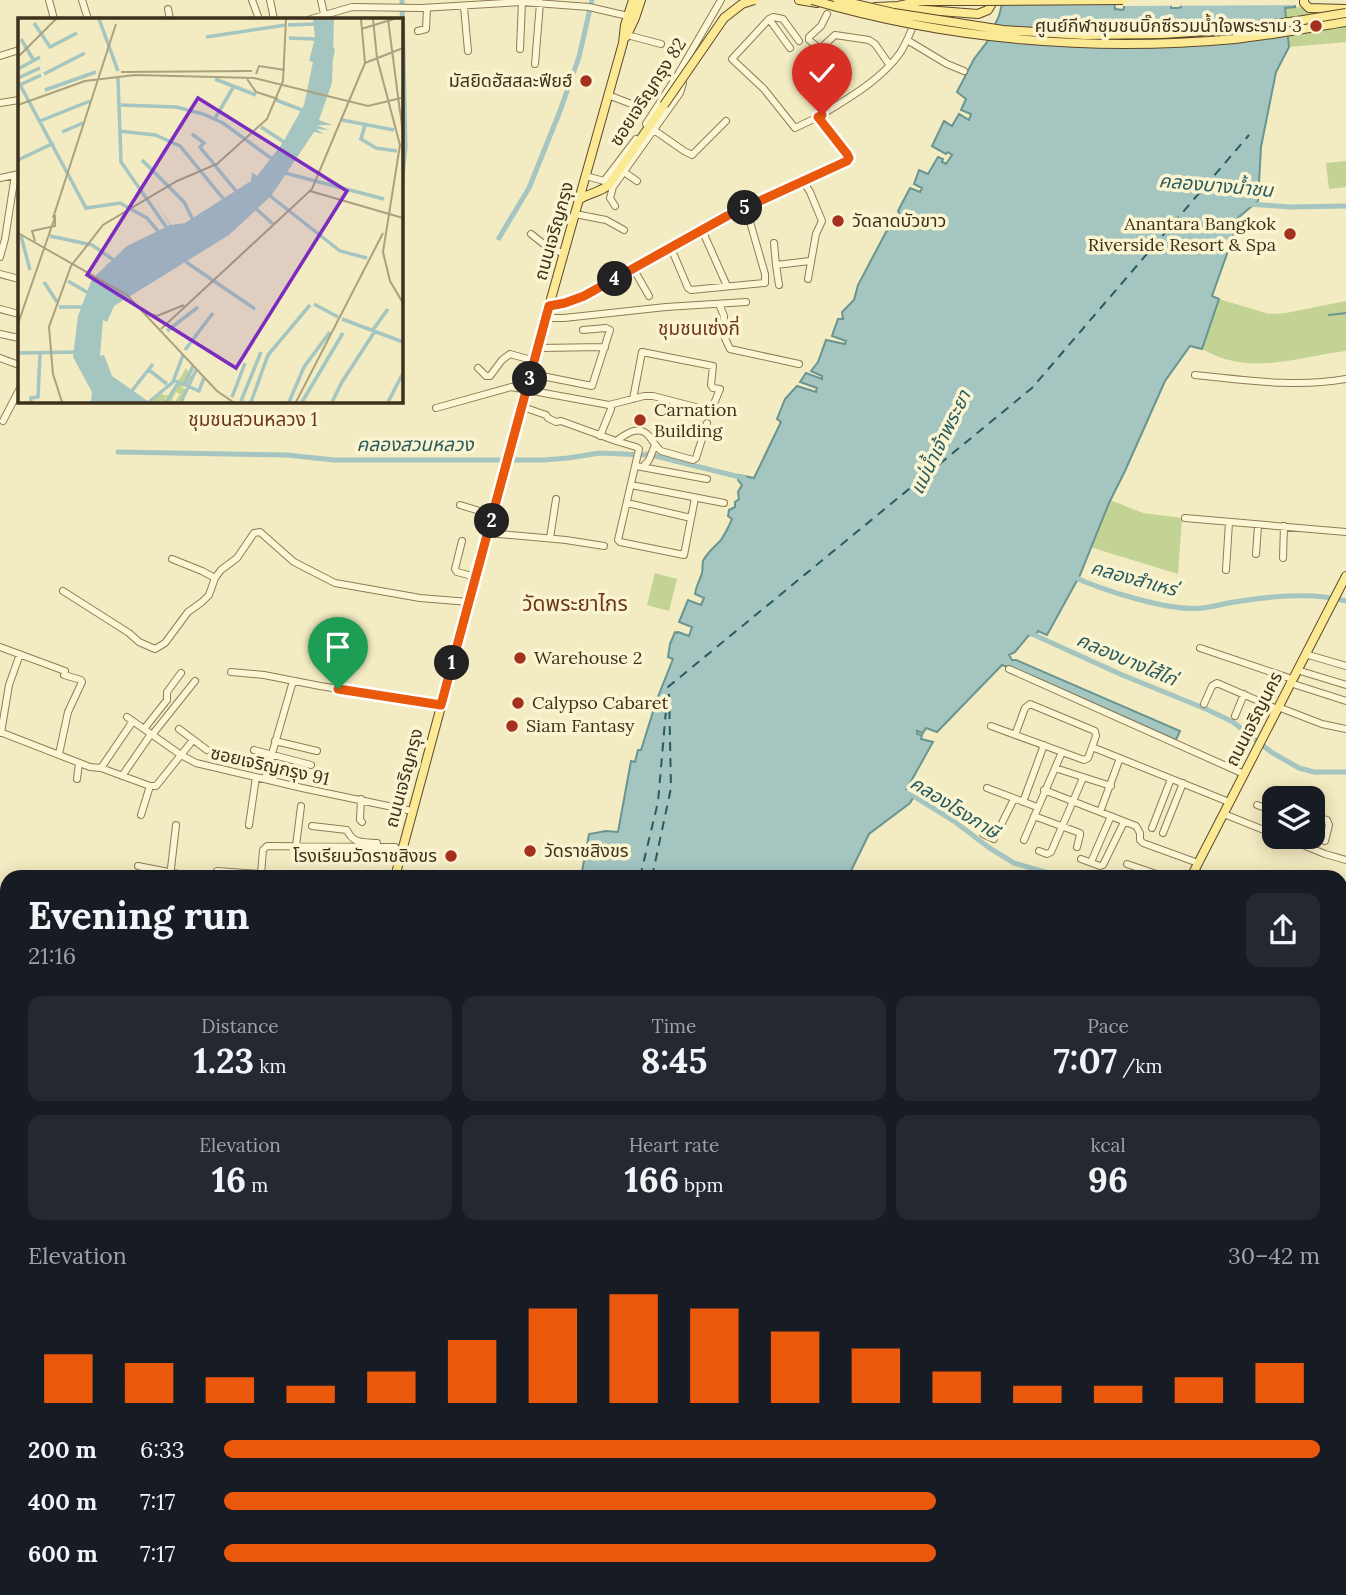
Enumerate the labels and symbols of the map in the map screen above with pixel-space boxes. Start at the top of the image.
place label: ศูนย์กีฬาชุมชนบิ๊กซีรวมน้ำใจพระราม 3 [1035,13,1302,38]
inset map [18,18,402,402]
marker: ศูนย์กีฬาชุมชนบิ๊กซีรวมน้ำใจพระราม 3 [1308,18,1324,34]
street label: ซอยเจริญกรุง 82 [604,33,691,150]
pin [792,43,852,115]
place label: มัสยิดฮัสสละฟียฮ์ [449,69,572,92]
marker: มัสยิดฮัสสละฟียฮ์ [578,73,594,89]
water label: คลองบางน้ำชน [1158,167,1275,202]
street label: ถนนเจริญกรุง [528,179,579,283]
pin: 5 [728,190,762,226]
place label: วัดลาดบัวขาว [852,209,946,232]
place label: Anantara Bangkok Riverside Resort & Spa [1088,212,1276,256]
marker: วัดลาดบัวขาว [830,213,846,229]
marker: Anantara Bangkok Riverside Resort & Spa [1282,226,1298,242]
pin: 4 [598,262,632,296]
district label: ชุมชนเซ่งกี่ [658,315,740,340]
pin: 3 [512,362,548,396]
water label: แม่น้ำเจ้าพระยา [904,385,976,498]
place label: Carnation Building [654,398,737,442]
district label: ชุมชนสวนหลวง 1 [188,407,318,431]
marker: Carnation Building [632,412,648,428]
water label: คลองสวนหลวง [356,432,474,456]
pin: 2 [475,504,510,538]
water label: คลองสำเหร่ [1088,555,1184,602]
district label: วัดพระยาไกร [522,590,628,617]
pin [308,617,368,689]
water label: คลองบางไส้ไก่ [1073,627,1183,692]
pin: 1 [434,646,470,680]
place label: Warehouse 2 [534,646,642,669]
marker: Warehouse 2 [512,650,528,666]
street label: ถนนเจริญนคร [1220,667,1287,770]
place label: Calypso Cabaret [532,691,668,714]
marker: Calypso Cabaret [510,695,526,711]
place label: Siam Fantasy [526,714,635,737]
marker: Siam Fantasy [504,718,520,734]
street label: ถนนเจริญกรุง [379,726,428,830]
street label: ซอยเจริญกรุง 91 [208,741,332,790]
water label: คลองโรงภาษี [906,770,1006,845]
place label: วัดราชสิงขร [544,839,629,862]
marker: วัดราชสิงขร [522,843,538,859]
place label: โรงเรียนวัดราชสิงขร [293,844,437,867]
marker: โรงเรียนวัดราชสิงขร [443,848,459,864]

